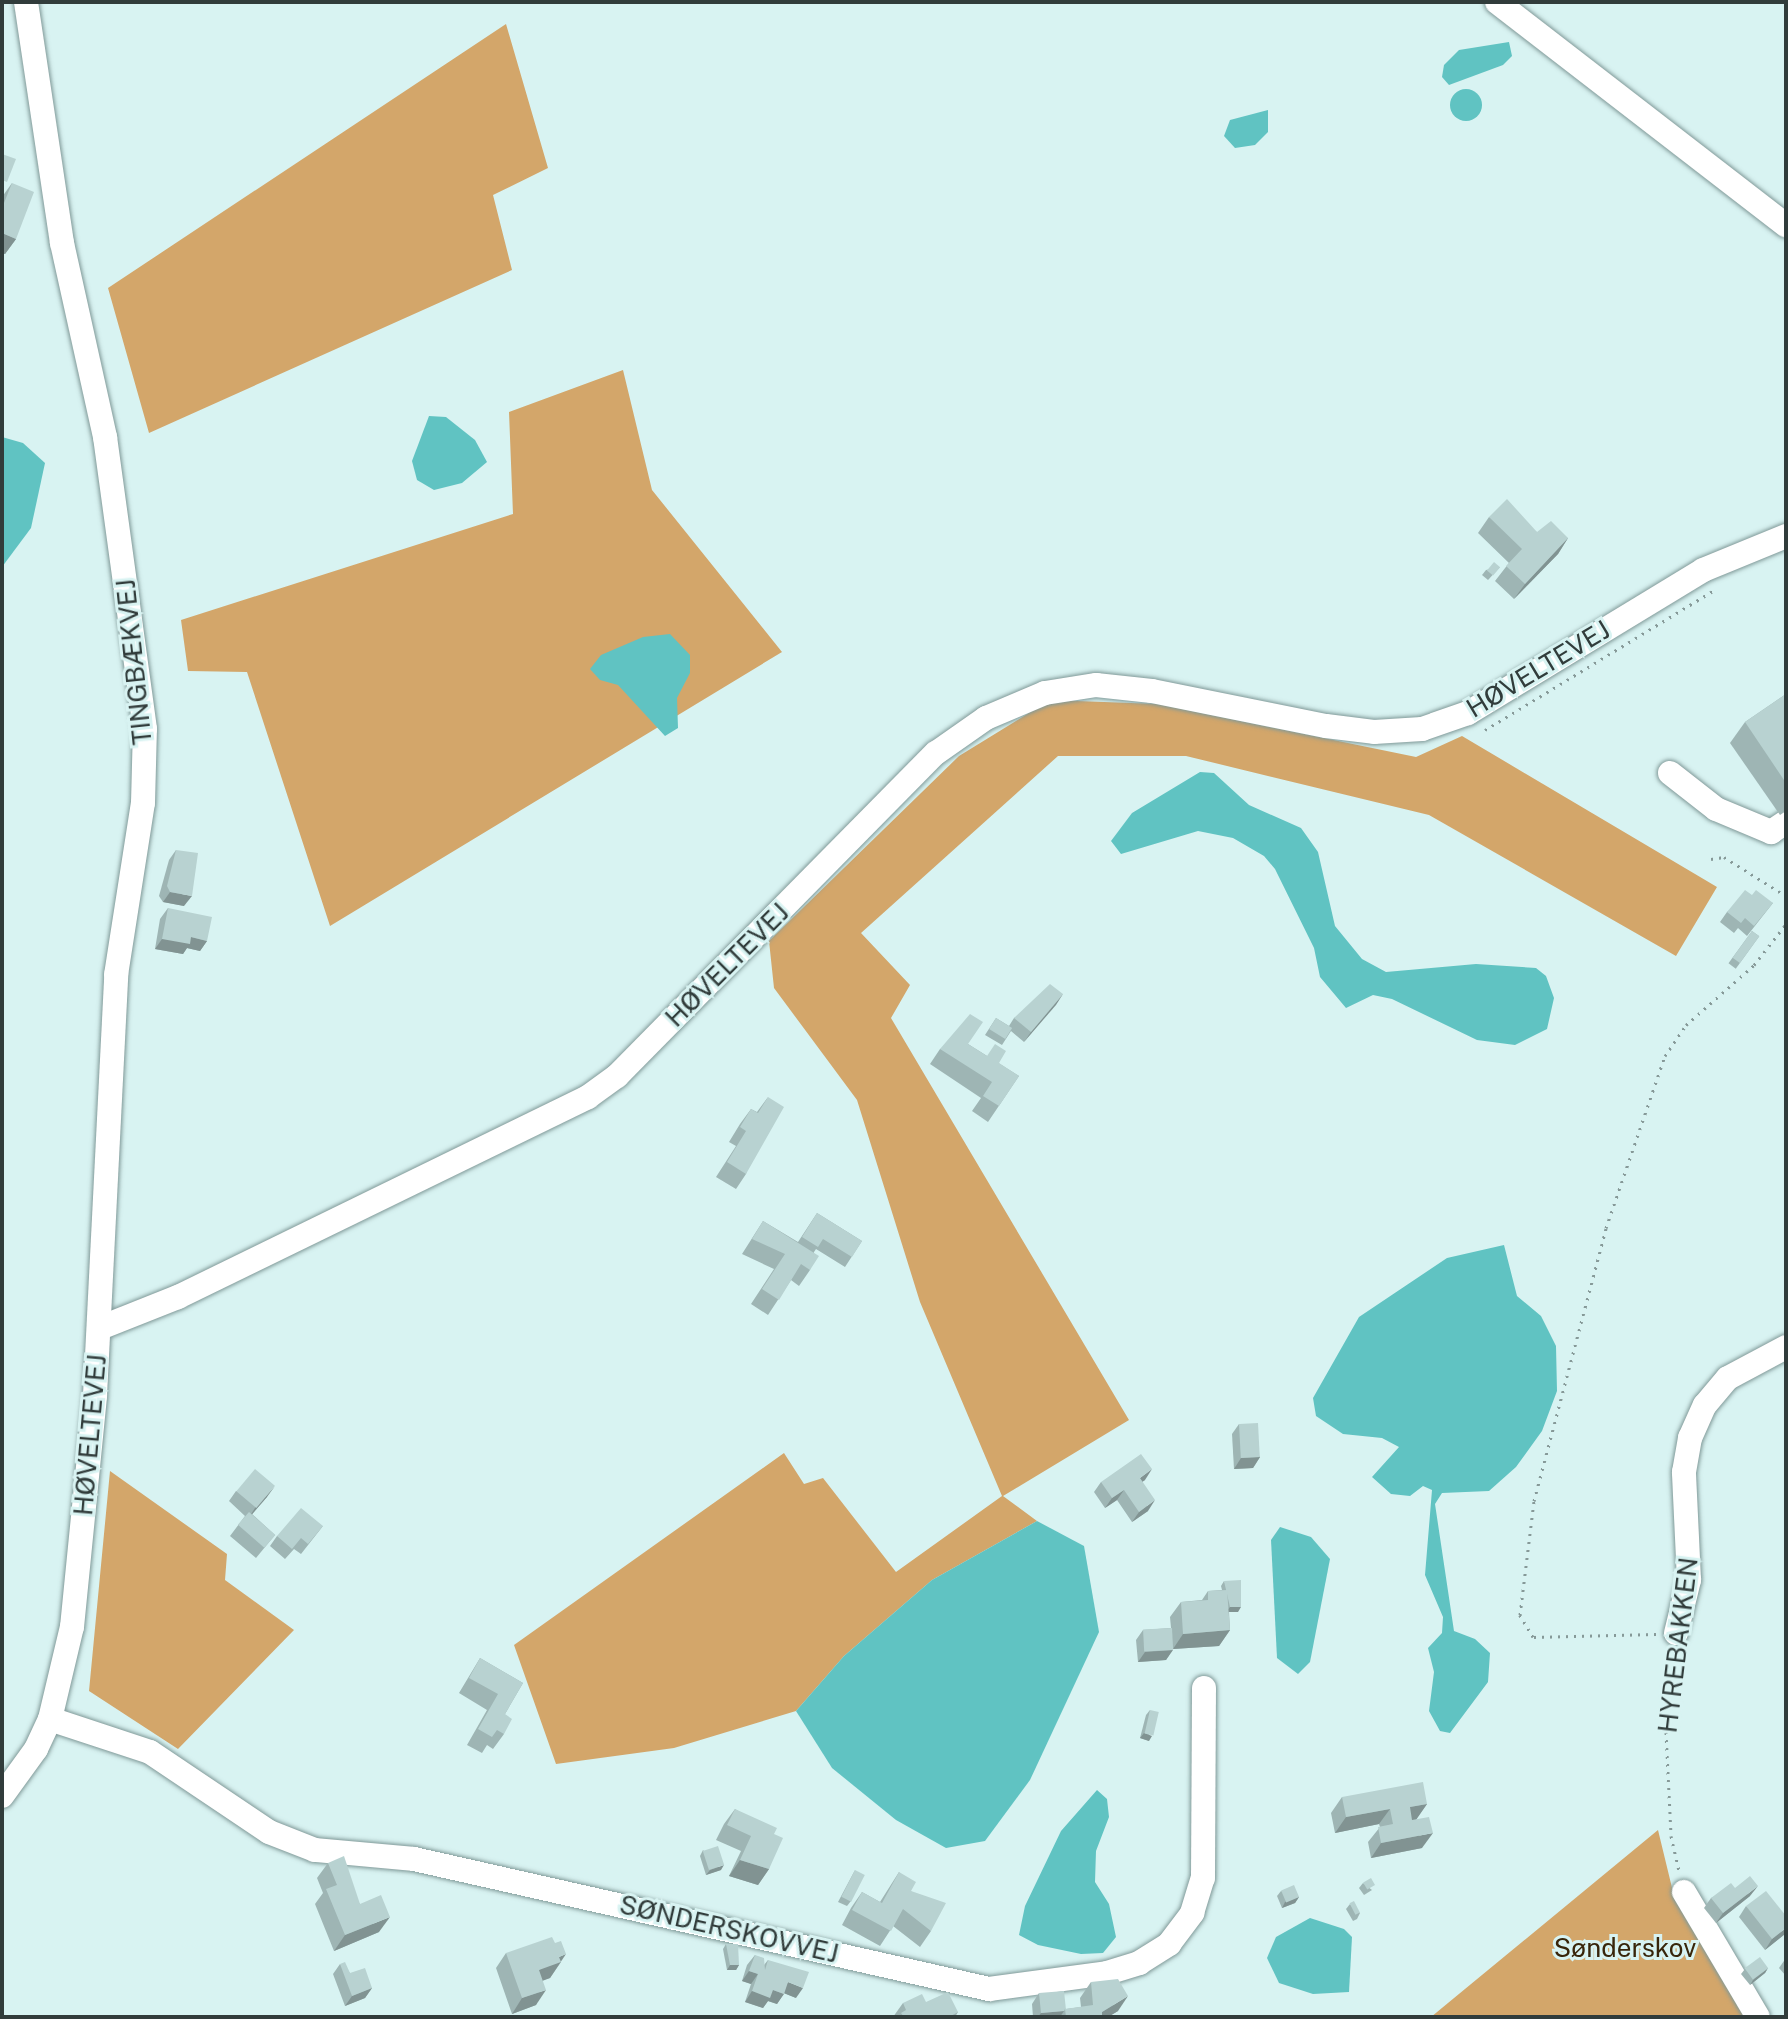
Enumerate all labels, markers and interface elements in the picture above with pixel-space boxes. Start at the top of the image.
street label: TINGBÆKVEJ [110,578,158,746]
street label: HØVELTEVEJ [1461,614,1615,724]
street label: HØVELTEVEJ [659,897,795,1033]
street label: HØVELTEVEJ [67,1353,113,1517]
street label: HYREBAKKEN [1652,1555,1704,1735]
street label: SØNDERSKOVVEJ [617,1889,841,1969]
park label: Sønderskov [1554,1932,1696,1964]

